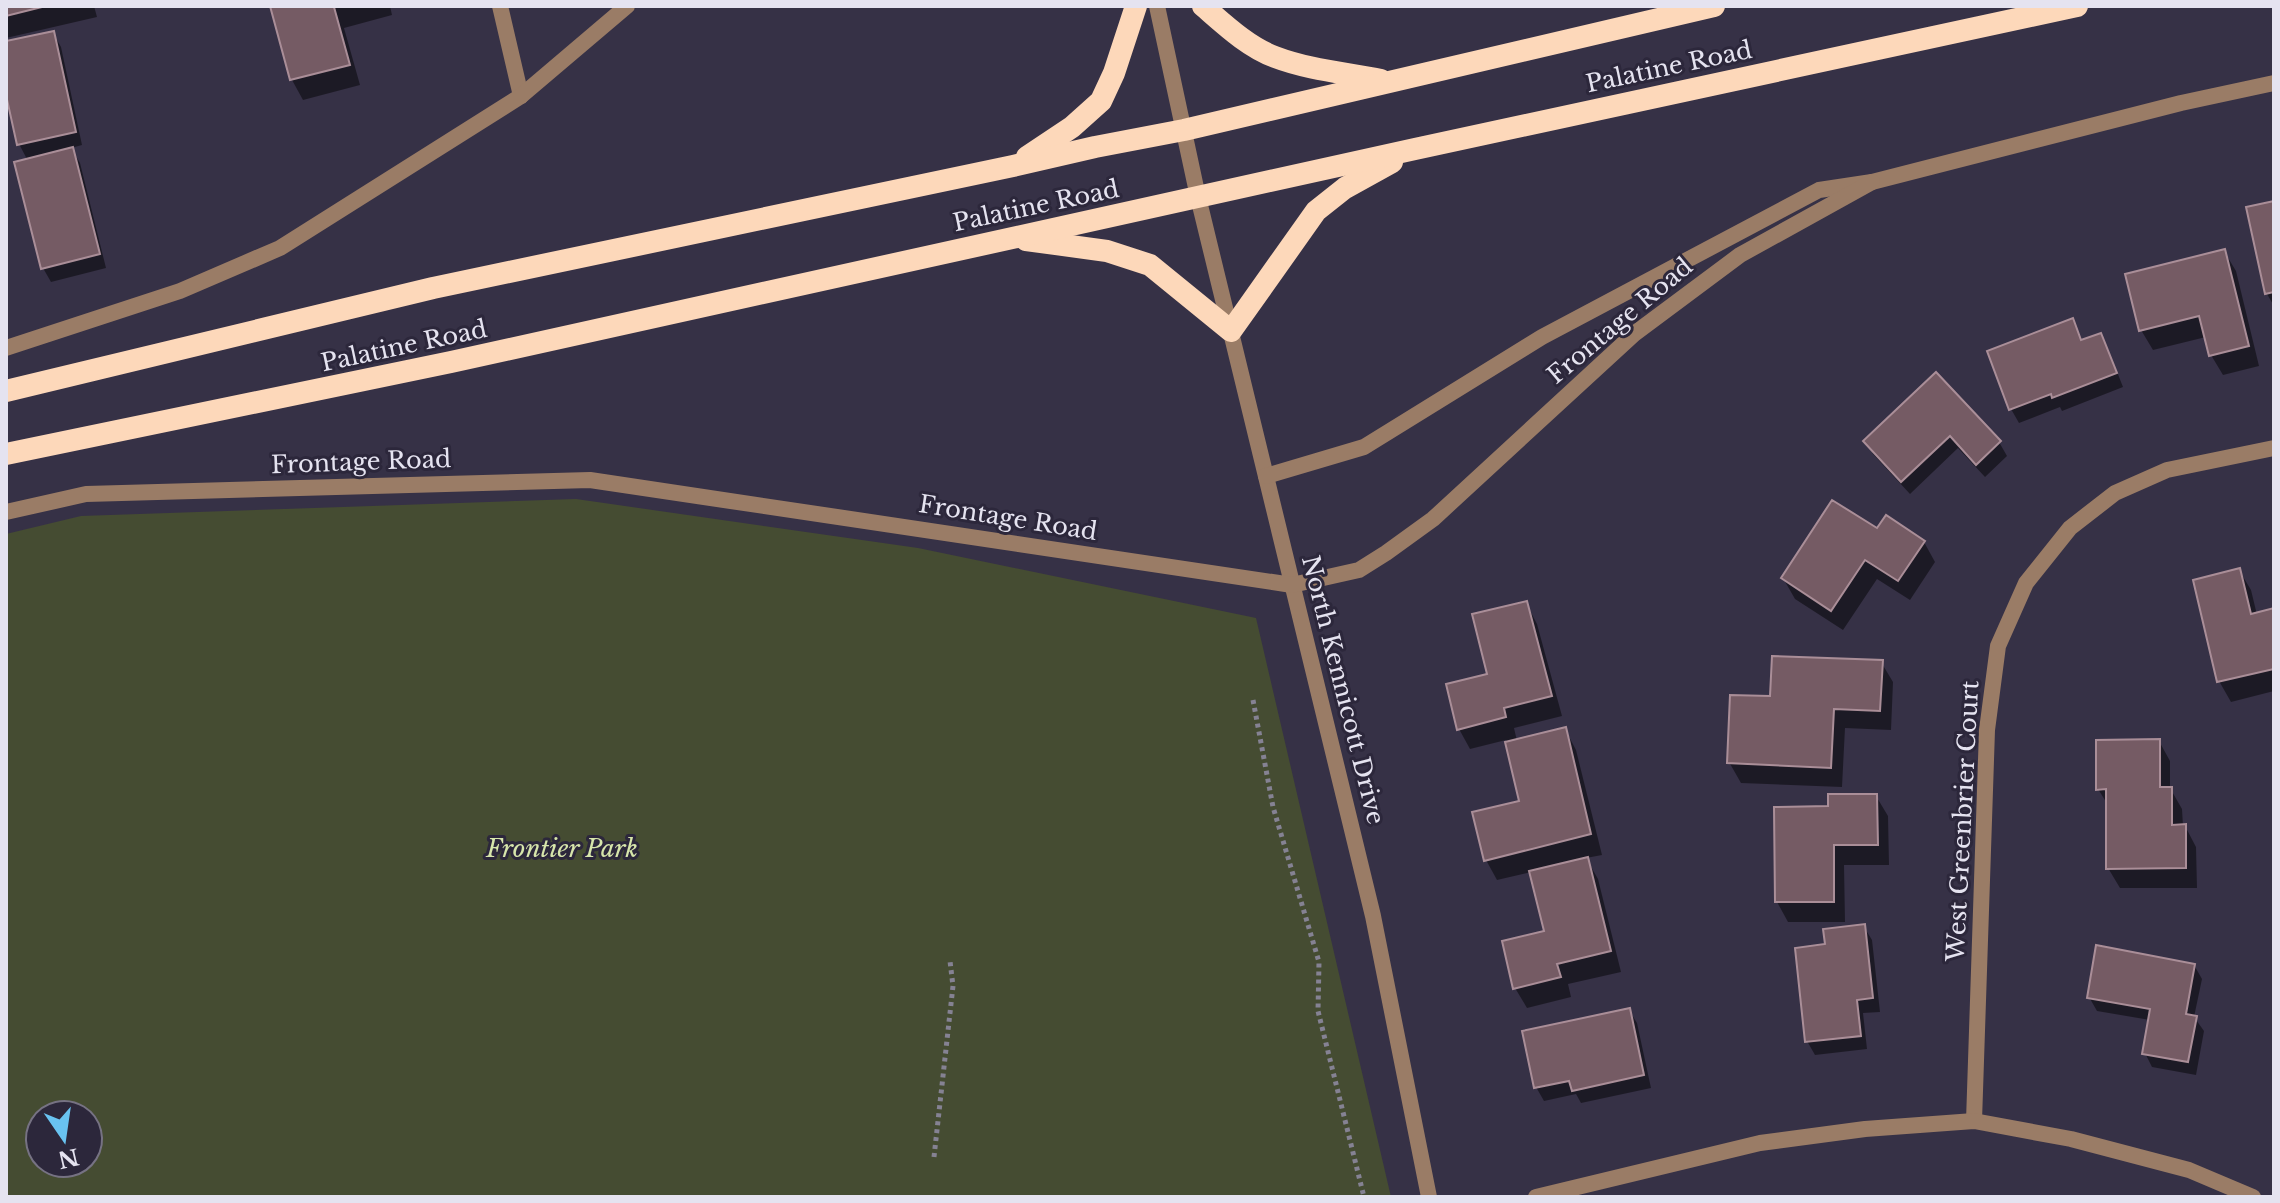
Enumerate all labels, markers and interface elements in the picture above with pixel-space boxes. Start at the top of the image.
street label: Palatine Road [1583,35,1755,98]
street label: Palatine Road [950,174,1122,237]
street label: Frontage Road [1541,252,1698,390]
street label: Palatine Road [318,314,490,377]
street label: Frontage Road [270,444,452,479]
street label: Frontage Road [917,489,1099,546]
street label: North Kennicott Drive [1296,553,1391,827]
street label: West Greenbrier Court [1941,680,1984,963]
park label: Frontier Park [485,834,638,863]
north arrow [24,1099,104,1179]
text: N [55,1143,82,1174]

